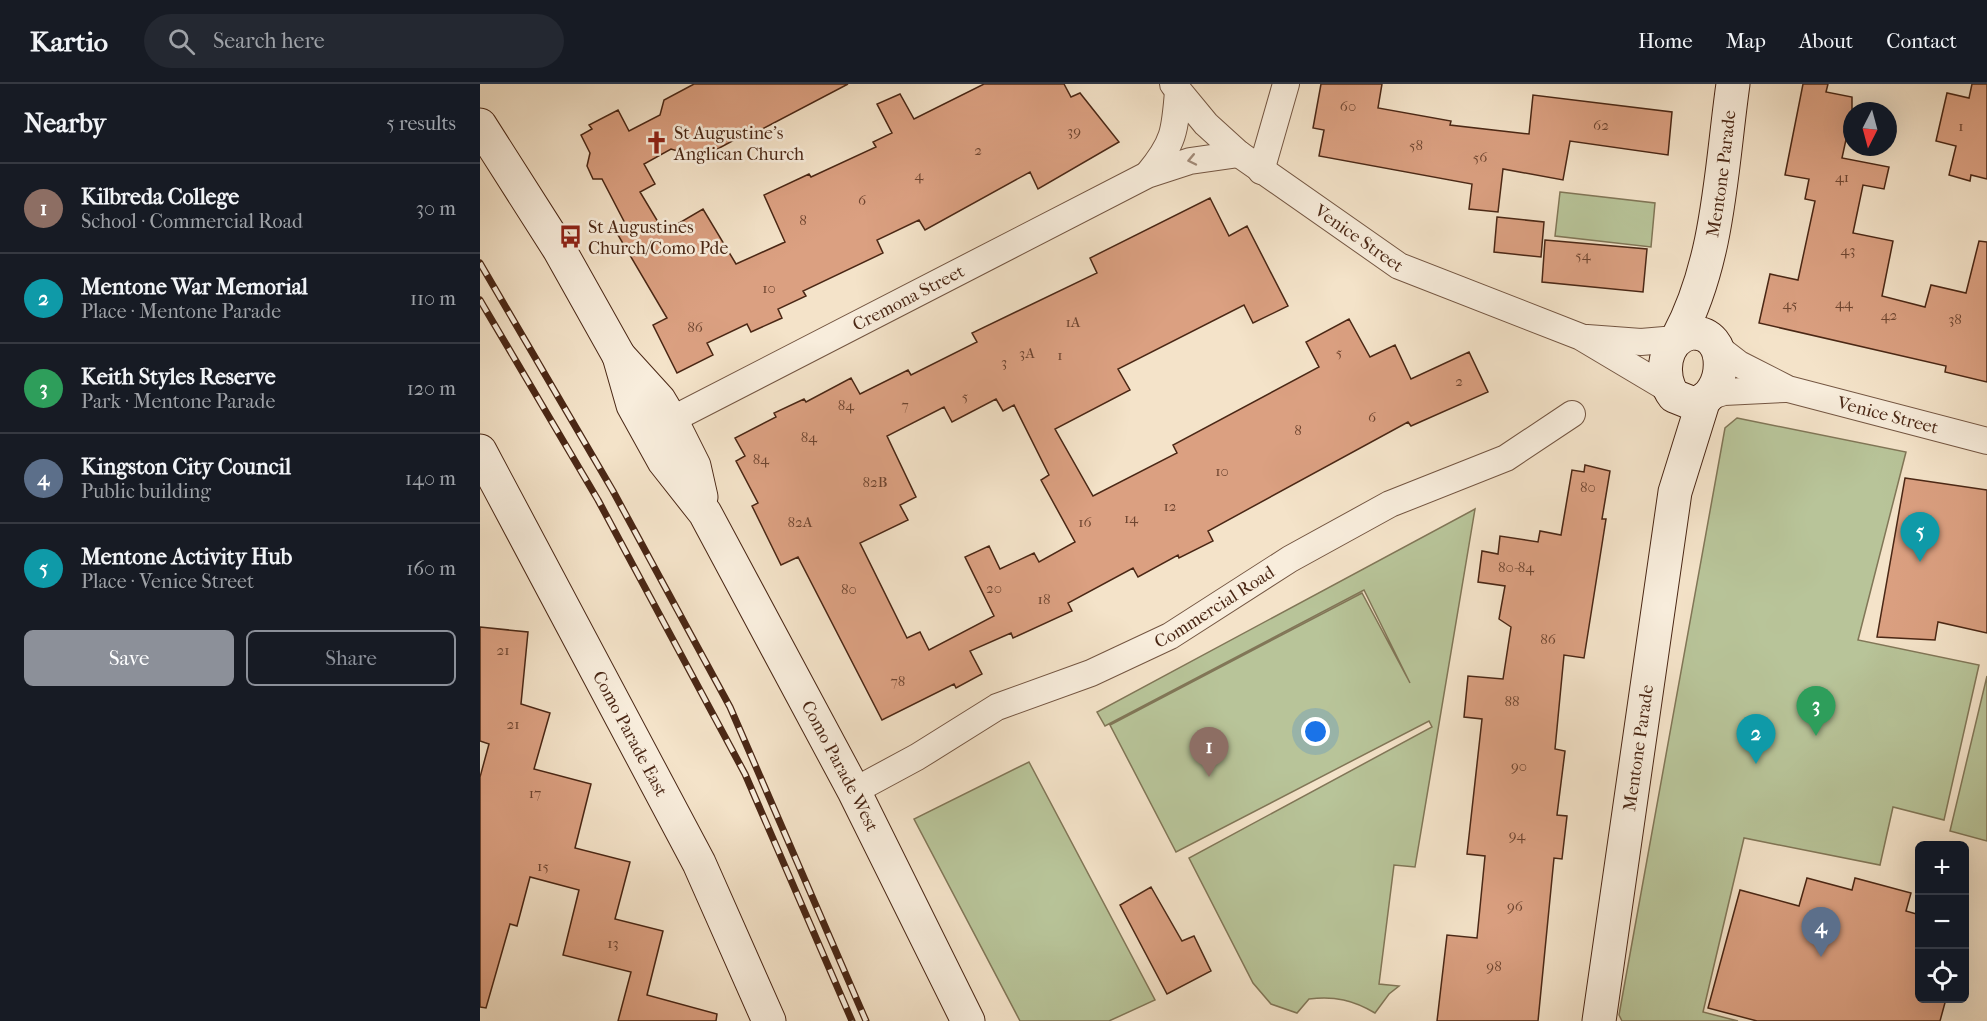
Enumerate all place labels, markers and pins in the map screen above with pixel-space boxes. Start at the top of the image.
place label: St Augustine's Anglican Church [673,123,804,165]
church icon: St Augustine's Anglican Church [643,130,669,156]
place label: St Augustines Church/Como Pde [588,217,728,259]
bus stop icon: St Augustines Church/Como Pde [557,224,583,250]
pin: 5 [1900,512,1940,562]
pin: 3 [1796,686,1836,736]
pin: 2 [1736,714,1776,764]
pin: 1 [1190,728,1228,777]
pin: 4 [1802,908,1840,957]

